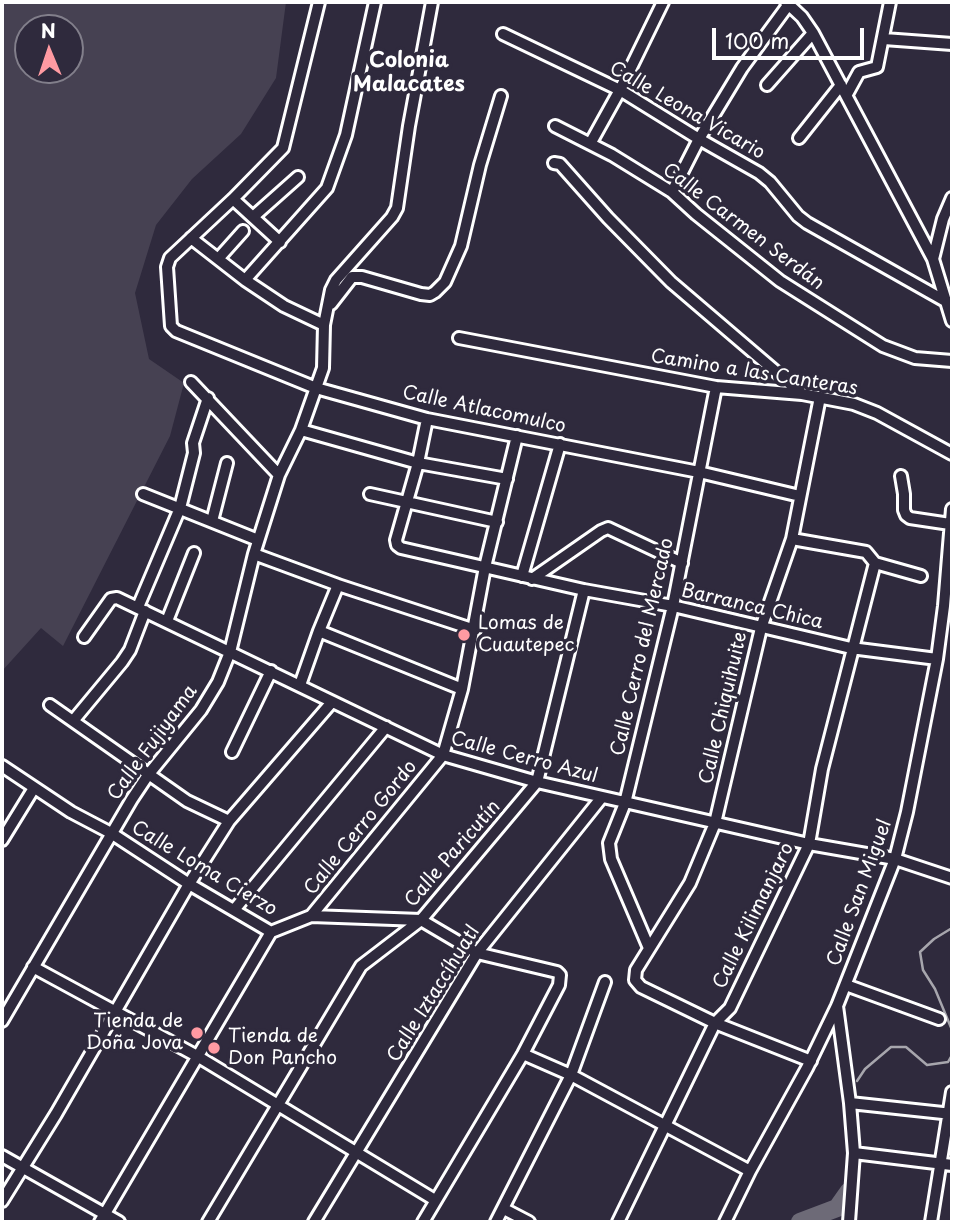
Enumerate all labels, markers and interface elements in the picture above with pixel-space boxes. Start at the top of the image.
north arrow [14,14,84,84]
scale bar [716,14,868,58]
text: N [40,16,56,44]
text: 100 m [725,24,789,56]
district label: Colonia Malacates [353,48,465,98]
street label: Calle Leona Vicario [605,57,769,165]
street label: Calle Carmen Serdán [658,159,828,295]
street label: Camino a las Canteras [649,345,859,401]
street label: Calle Atlacomulco [400,382,568,438]
street label: Calle Cerro del Mercado [607,536,679,758]
street label: Barranca Chica [679,580,825,634]
place label: Lomas de Cuautepec [478,613,574,657]
marker: Lomas de Cuautepec [456,627,472,643]
street label: Calle Chiquihuite [695,630,753,786]
street label: Calle Fujiyama [103,681,203,805]
street label: Calle Cerro Azul [448,727,600,789]
street label: Calle Cerro Gordo [300,756,422,900]
street label: Calle Paricutín [400,796,506,912]
street label: Calle Loma Cierzo [127,817,281,921]
street label: Calle San Miguel [823,817,897,969]
street label: Calle Kilimanjaro [709,839,799,993]
street label: Calle Iztaccíhuatl [383,922,485,1066]
place label: Tienda de Doña Jova [86,1011,183,1055]
marker: Tienda de Doña Jova [189,1025,205,1041]
place label: Tienda de Don Pancho [228,1026,337,1070]
marker: Tienda de Don Pancho [206,1040,222,1056]

